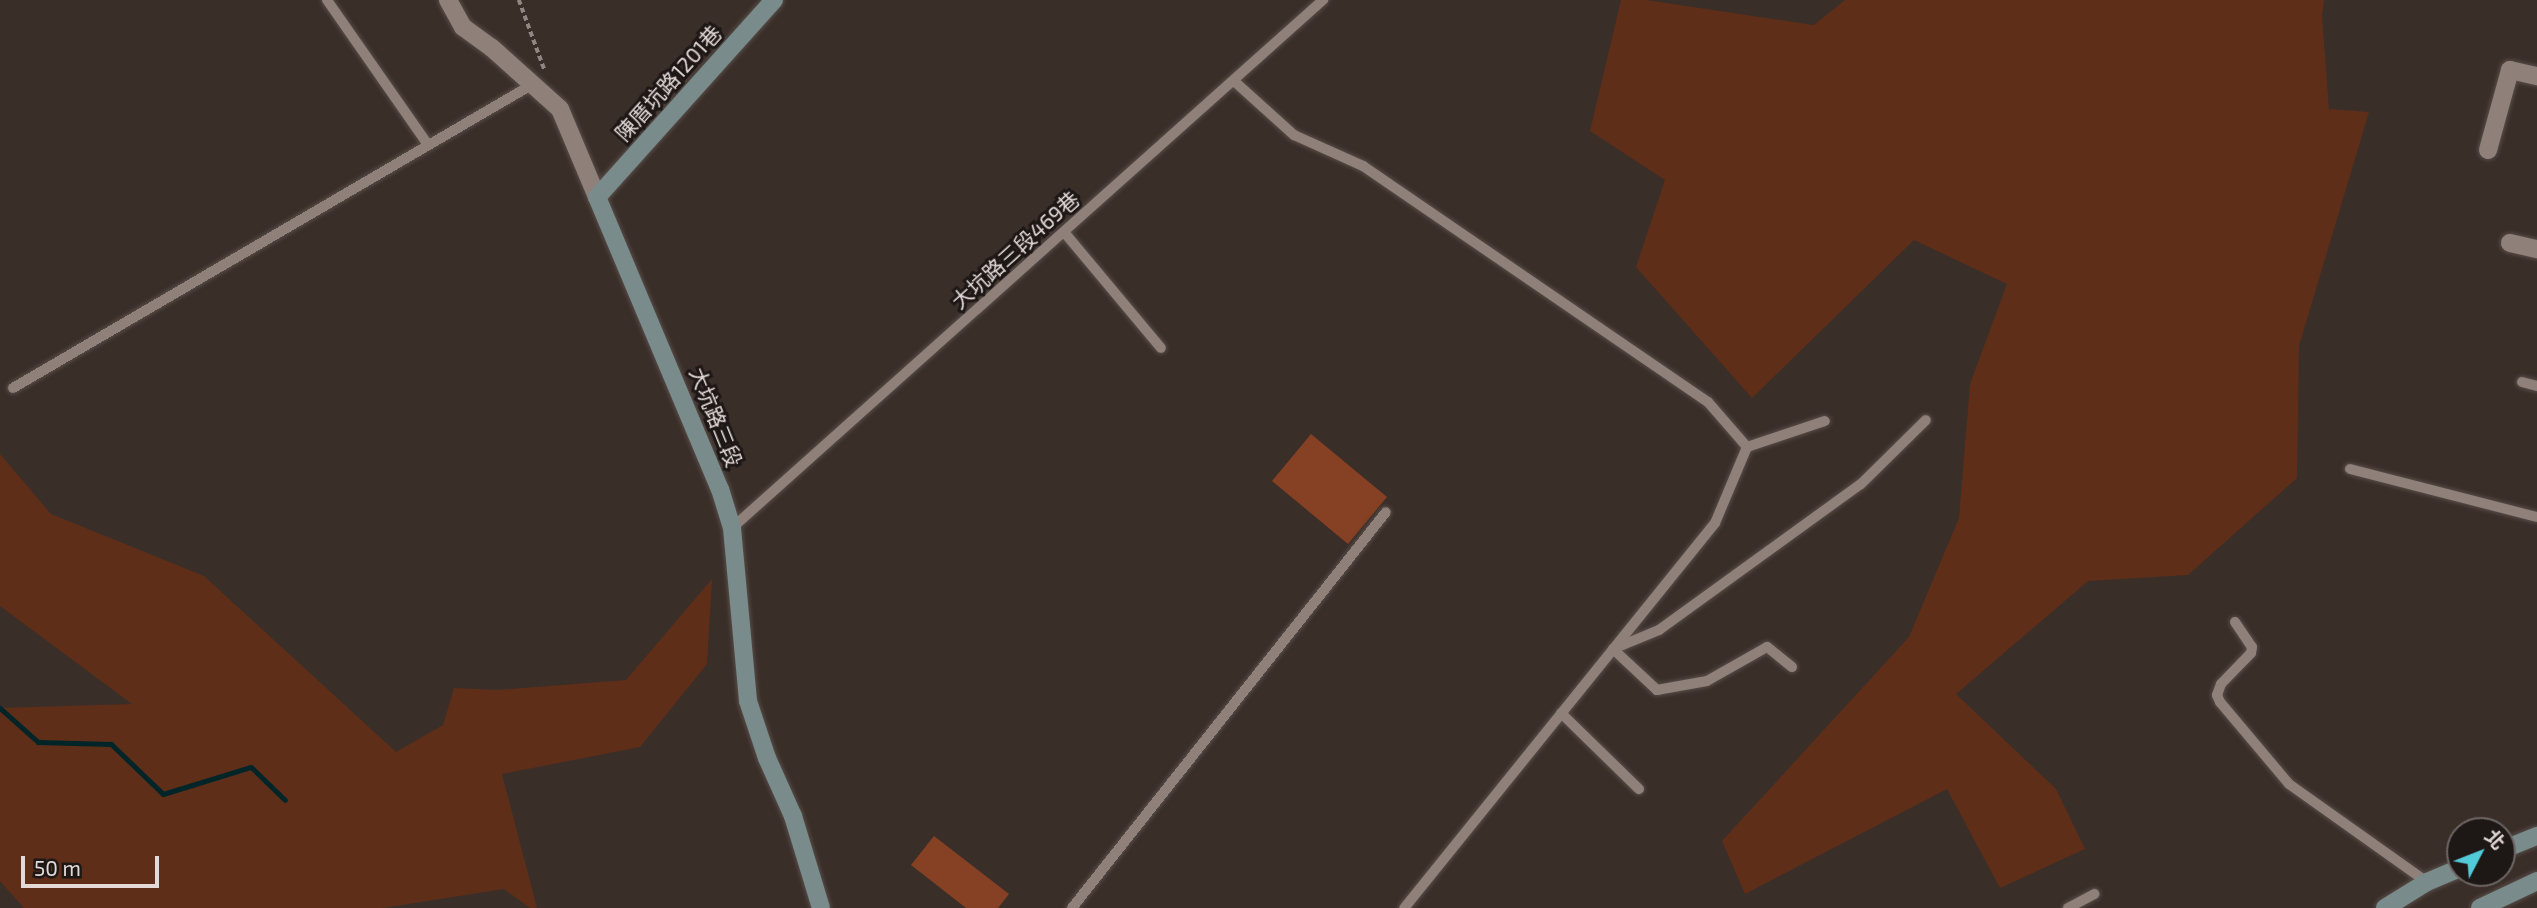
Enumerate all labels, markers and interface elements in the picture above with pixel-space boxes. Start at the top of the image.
street label: 陳厝坑路1201巷 [610,20,726,146]
street label: 大坑路三段469巷 [946,186,1084,314]
street label: 大坑路三段 [685,364,747,470]
north arrow [2446,817,2516,887]
text: 北 [2481,824,2510,854]
scale bar [24,842,163,886]
text: 50 m [34,855,81,880]

